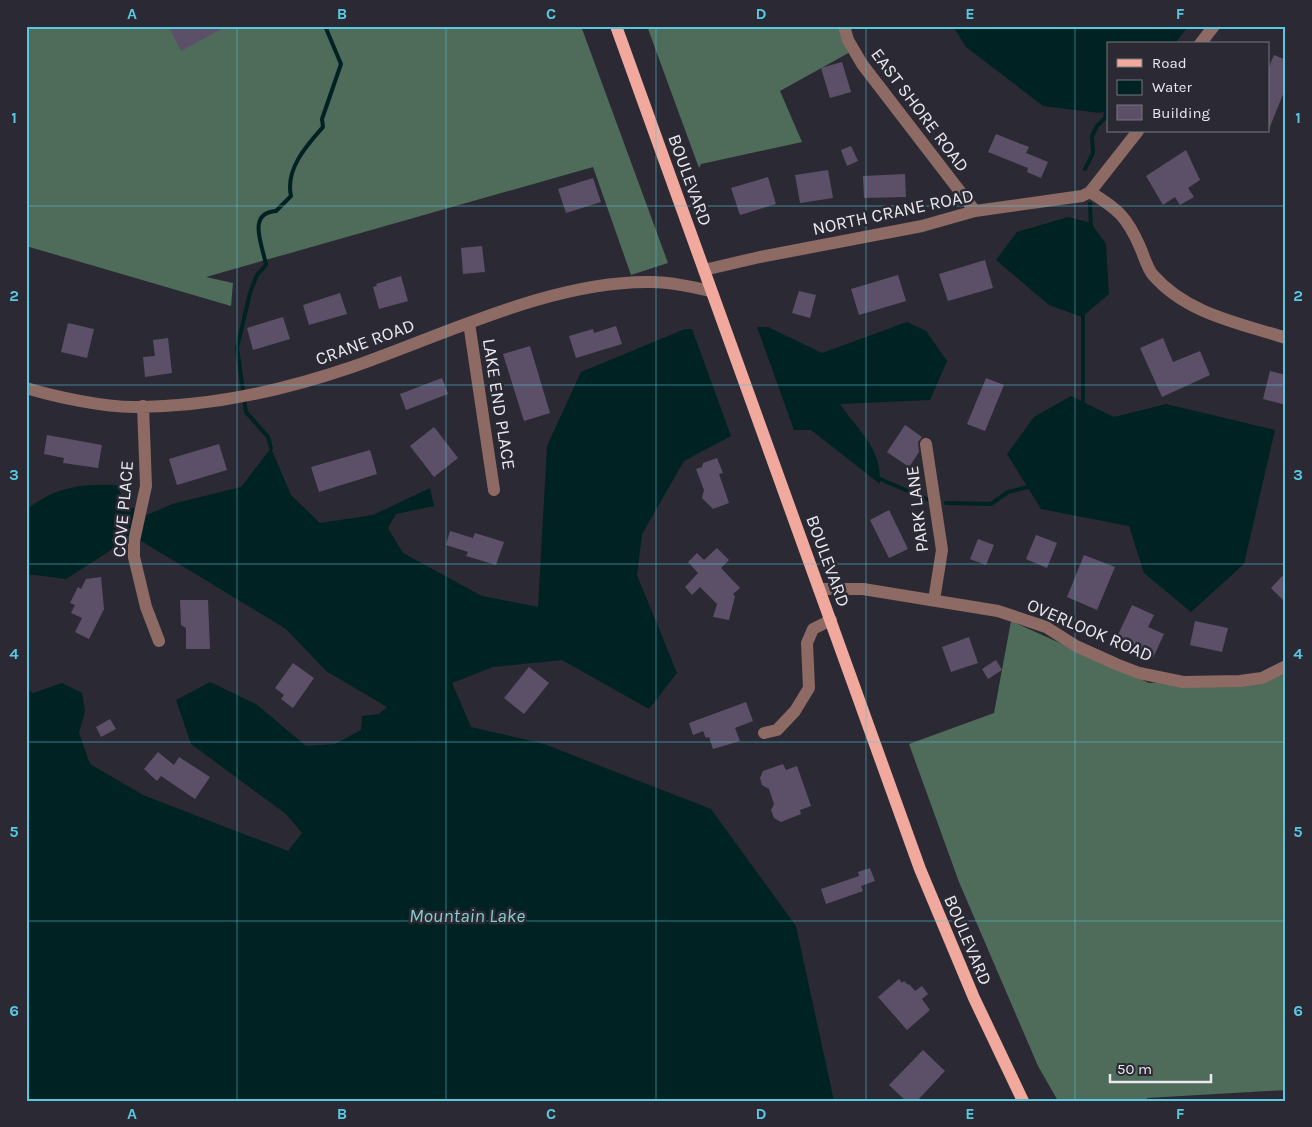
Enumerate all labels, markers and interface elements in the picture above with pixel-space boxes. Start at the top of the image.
text: A [127,4,137,23]
text: B [337,4,347,23]
text: C [546,4,556,23]
text: D [756,4,767,23]
text: E [965,4,975,23]
text: F [1176,4,1185,23]
legend [1107,42,1270,132]
street label: EAST SHORE ROAD [866,44,974,176]
text: Road [1152,54,1187,72]
text: Water [1152,78,1193,96]
text: Building [1152,104,1210,122]
text: 1 [11,108,17,127]
text: 1 [1295,108,1301,127]
street label: BOULEVARD [663,131,717,229]
street label: NORTH CRANE ROAD [810,184,976,240]
text: 2 [9,286,19,305]
text: 2 [1293,286,1303,305]
street label: CRANE ROAD [312,314,418,370]
street label: LAKE END PLACE [478,337,520,471]
street label: COVE PLACE [108,460,138,558]
street label: PARK LANE [901,464,933,554]
text: 3 [9,465,19,484]
text: 3 [1293,465,1303,484]
street label: BOULEVARD [801,512,855,610]
street label: OVERLOOK ROAD [1024,594,1156,666]
text: 4 [9,644,19,663]
text: 4 [1293,644,1303,663]
text: 5 [9,822,19,841]
text: 5 [1293,822,1303,841]
street label: BOULEVARD [939,892,997,988]
water label: Mountain Lake [409,905,525,927]
text: 6 [9,1001,19,1020]
text: 6 [1293,1001,1303,1020]
scale bar [1110,1052,1211,1084]
text: 50 m [1117,1060,1152,1078]
text: A [127,1104,137,1123]
text: B [337,1104,347,1123]
text: C [546,1104,556,1123]
text: D [756,1104,767,1123]
text: E [965,1104,975,1123]
text: F [1176,1104,1185,1123]

